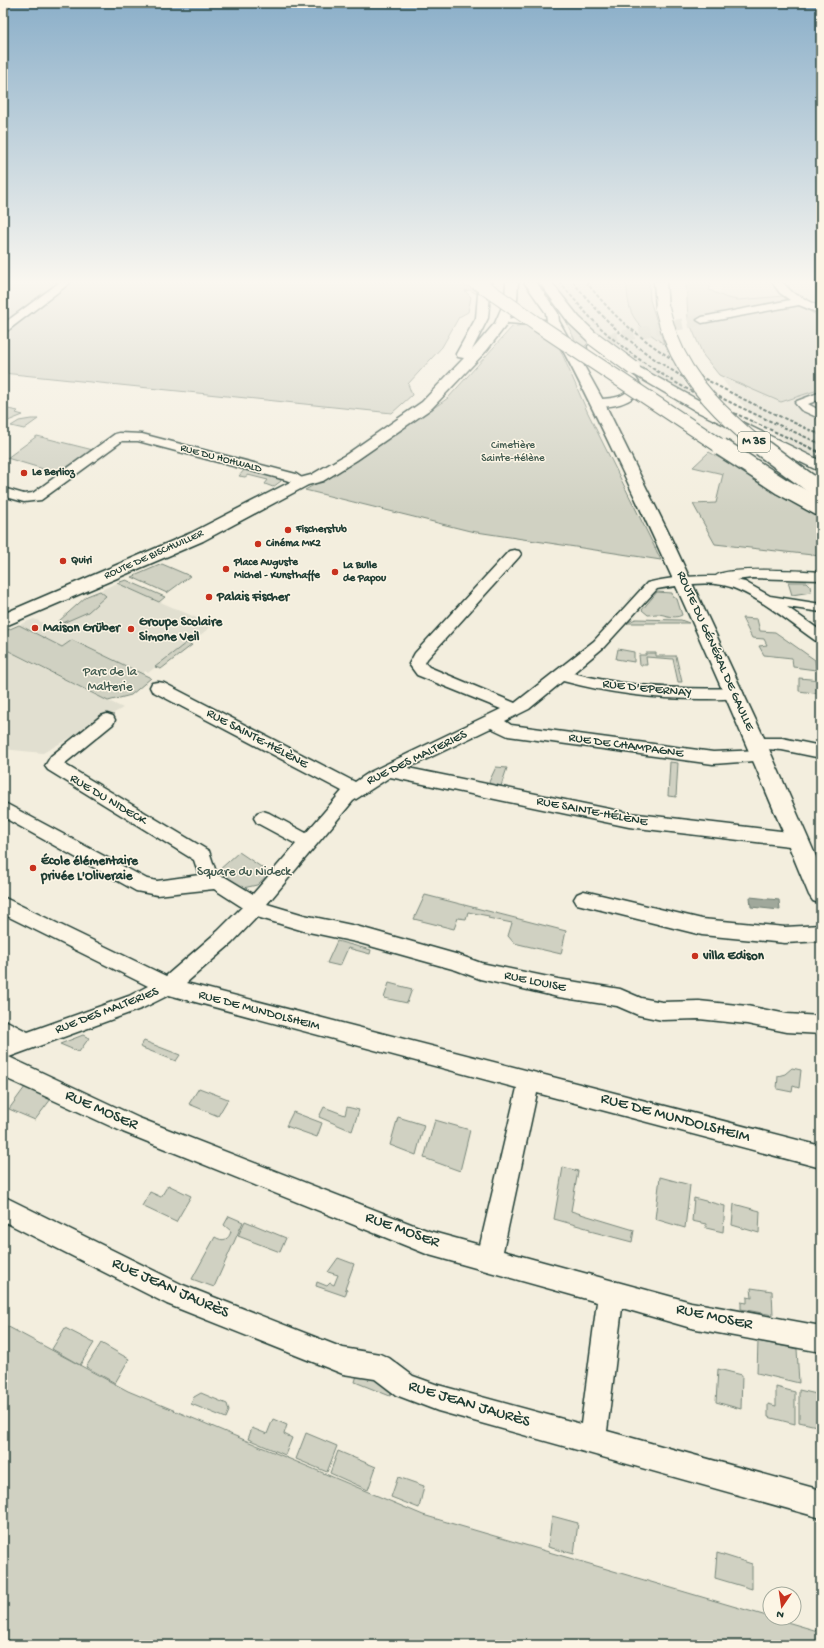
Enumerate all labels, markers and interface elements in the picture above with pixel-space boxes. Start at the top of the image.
road number: M 35 [738,432,770,452]
park label: Cimetière Sainte-Hélène [481,440,545,465]
street label: RUE DU HOHWALD [179,442,264,476]
place label: Le Berlioz [32,467,76,479]
marker: Le Berlioz [19,468,29,478]
place label: Fischerstub [295,523,347,536]
marker: Fischerstub [283,525,293,535]
street label: ROUTE DE BISCHWILLER [103,527,207,582]
place label: Cinéma MK2 [265,537,321,550]
marker: Cinéma MK2 [253,539,263,549]
place label: Quiri [71,555,93,567]
marker: Quiri [58,556,68,566]
place label: Place Auguste Michel - Kunsthaffe [233,556,321,582]
place label: La Bulle de Papou [343,560,387,585]
marker: Place Auguste Michel - Kunsthaffe [221,564,231,574]
marker: La Bulle de Papou [330,567,340,577]
street label: ROUTE DU GÉNÉRAL DE GAULLE [673,568,758,734]
place label: Palais Fischer [216,590,291,605]
marker: Palais Fischer [204,592,214,602]
place label: Groupe Scolaire Simone Veil [139,615,224,645]
place label: Maison Grüber [43,621,121,636]
marker: Maison Grüber [30,623,40,633]
marker: Groupe Scolaire Simone Veil [126,624,136,634]
park label: Parc de la Malterie [82,665,138,695]
street label: RUE D'EPERNAY [602,677,692,701]
street label: RUE SAINTE-HÉLÈNE [204,705,312,773]
street label: RUE DES MALTERIES [364,727,470,789]
street label: RUE DE CHAMPAGNE [568,731,685,762]
street label: RUE DU NIDECK [67,771,151,830]
street label: RUE SAINTE-HÉLÈNE [535,793,650,830]
place label: École élémentaire privée L'Oliveraie [40,853,139,885]
marker: École élémentaire privée L'Oliveraie [28,863,38,873]
park label: Square du Nideck [197,865,292,880]
place label: villa Edison [702,949,765,964]
marker: villa Edison [690,951,700,961]
street label: RUE LOUISE [503,968,568,996]
street label: RUE DES MALTERIES [53,984,162,1038]
street label: RUE DE MUNDOLSHEIM [197,988,322,1035]
street label: RUE MOSER [62,1086,141,1136]
street label: RUE DE MUNDOLSHEIM [598,1090,753,1148]
street label: RUE MOSER [362,1209,442,1253]
street label: RUE JEAN JAURÈS [108,1255,232,1324]
street label: RUE MOSER [674,1301,755,1336]
street label: RUE JEAN JAURÈS [406,1377,533,1433]
north arrow [762,1586,802,1626]
text: N [775,1607,785,1620]

